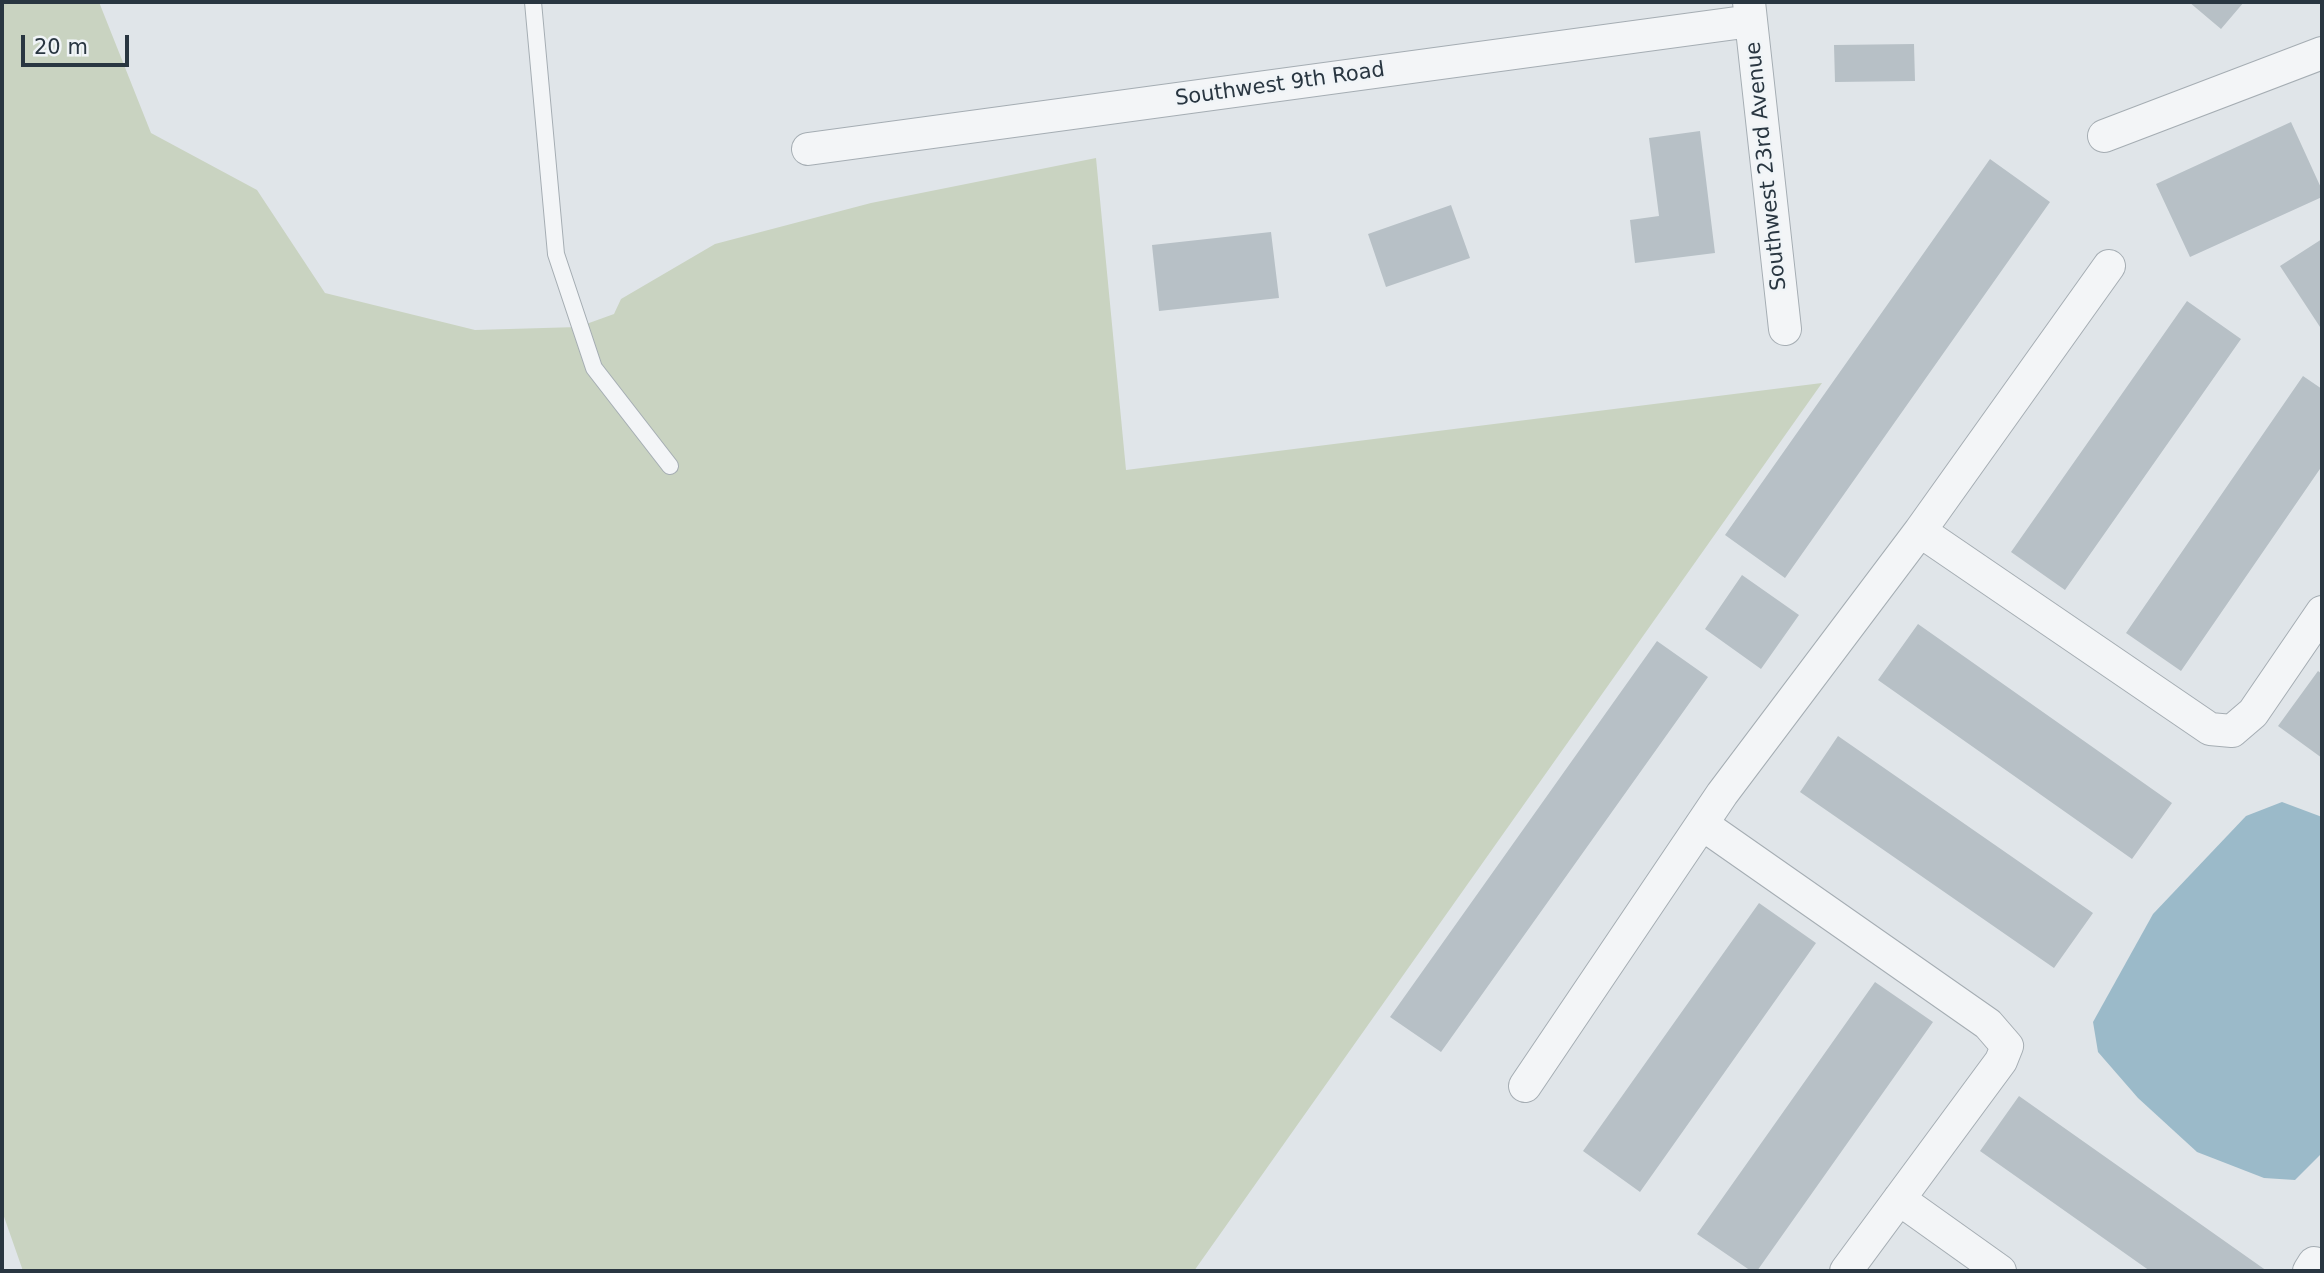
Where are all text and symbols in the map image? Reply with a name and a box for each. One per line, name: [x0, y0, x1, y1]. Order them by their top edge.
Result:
scale bar: [24, 21, 133, 65]
text: 20 m: [34, 35, 88, 59]
street label: Southwest 23rd Avenue: [1741, 40, 1793, 292]
street label: Southwest 9th Road: [1174, 58, 1386, 112]

